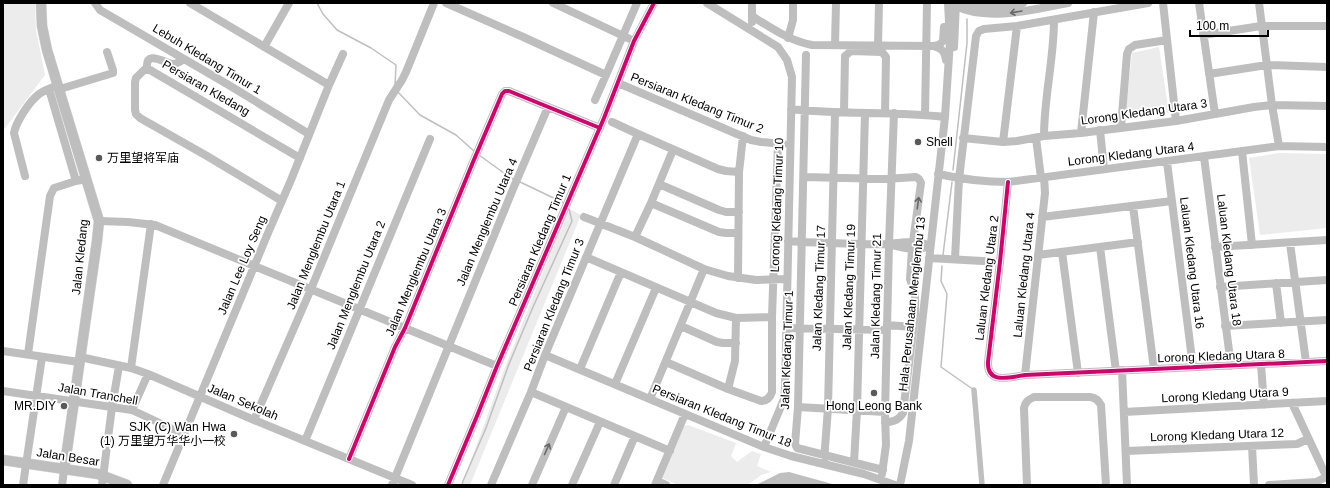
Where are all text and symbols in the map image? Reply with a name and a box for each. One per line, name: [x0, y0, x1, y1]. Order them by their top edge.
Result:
one-way arrow: [1010, 8, 1023, 16]
scale bar: [1190, 12, 1268, 38]
text: 100 m: [1196, 19, 1229, 33]
street label: Lebuh Kledang Timur 1: [150, 21, 264, 97]
street label: Persiaran Kledang: [160, 57, 252, 119]
street label: Persiaran Kledang Timur 2: [629, 70, 766, 136]
street label: Lorong Kledang Utara 3: [1080, 96, 1208, 128]
place label: Shell: [926, 135, 953, 149]
street label: Lorong Kledang Timur 10: [768, 137, 786, 273]
marker: Shell: [913, 137, 923, 147]
street label: Lorong Kledang Utara 4: [1067, 139, 1195, 169]
place label: 万里望将军庙: [107, 151, 179, 165]
marker: 万里望将军庙: [94, 153, 104, 163]
street label: Jalan Menglembu Utara 4: [454, 156, 520, 288]
street label: Persiaran Kledang Timur 1: [506, 172, 574, 308]
street label: Jalan Menglembu Utara 1: [284, 178, 348, 311]
street label: Laluan Kledang Utara 18: [1214, 193, 1244, 327]
street label: Laluan Kledang Utara 16: [1177, 196, 1207, 330]
one-way arrow: [914, 197, 922, 210]
street label: Jalan Menglembu Utara 3: [383, 206, 449, 338]
street label: Laluan Kledang Utara 4: [1010, 211, 1038, 338]
street label: Jalan Lee Loy Seng: [215, 213, 269, 317]
street label: Laluan Kledang Utara 2: [972, 214, 1002, 341]
street label: Hala Perusahaan Menglembu 13: [896, 216, 928, 392]
street label: Jalan Kledang: [69, 218, 91, 296]
street label: Jalan Menglembu Utara 2: [324, 218, 388, 351]
street label: Jalan Kledang Timur 19: [840, 223, 858, 350]
street label: Jalan Kledang Timur 17: [810, 224, 828, 351]
street label: Jalan Kledang Timur 21: [868, 233, 884, 359]
street label: Persiaran Kledang Timur 3: [521, 236, 587, 373]
street label: Jalan Kledang Timur 1: [778, 290, 796, 410]
street label: Lorong Kledang Utara 8: [1157, 347, 1285, 365]
street label: Jalan Tranchell: [57, 380, 139, 408]
street label: Jalan Sekolah: [206, 381, 280, 423]
street label: Persiaran Kledang Timur 18: [650, 382, 794, 450]
street label: Lorong Kledang Utara 9: [1161, 385, 1289, 405]
marker: Hong Leong Bank: [869, 388, 879, 398]
place label: MR.DIY: [14, 399, 56, 413]
place label: Hong Leong Bank: [826, 399, 923, 413]
marker: MR.DIY: [59, 401, 69, 411]
place label: SJK (C) Wan Hwa (1) 万里望万华华小一校: [100, 420, 226, 448]
street label: Lorong Kledang Utara 12: [1150, 426, 1285, 444]
marker: SJK (C) Wan Hwa (1) 万里望万华华小一校: [229, 429, 239, 439]
one-way arrow: [544, 444, 552, 456]
street label: Jalan Besar: [36, 445, 100, 469]

